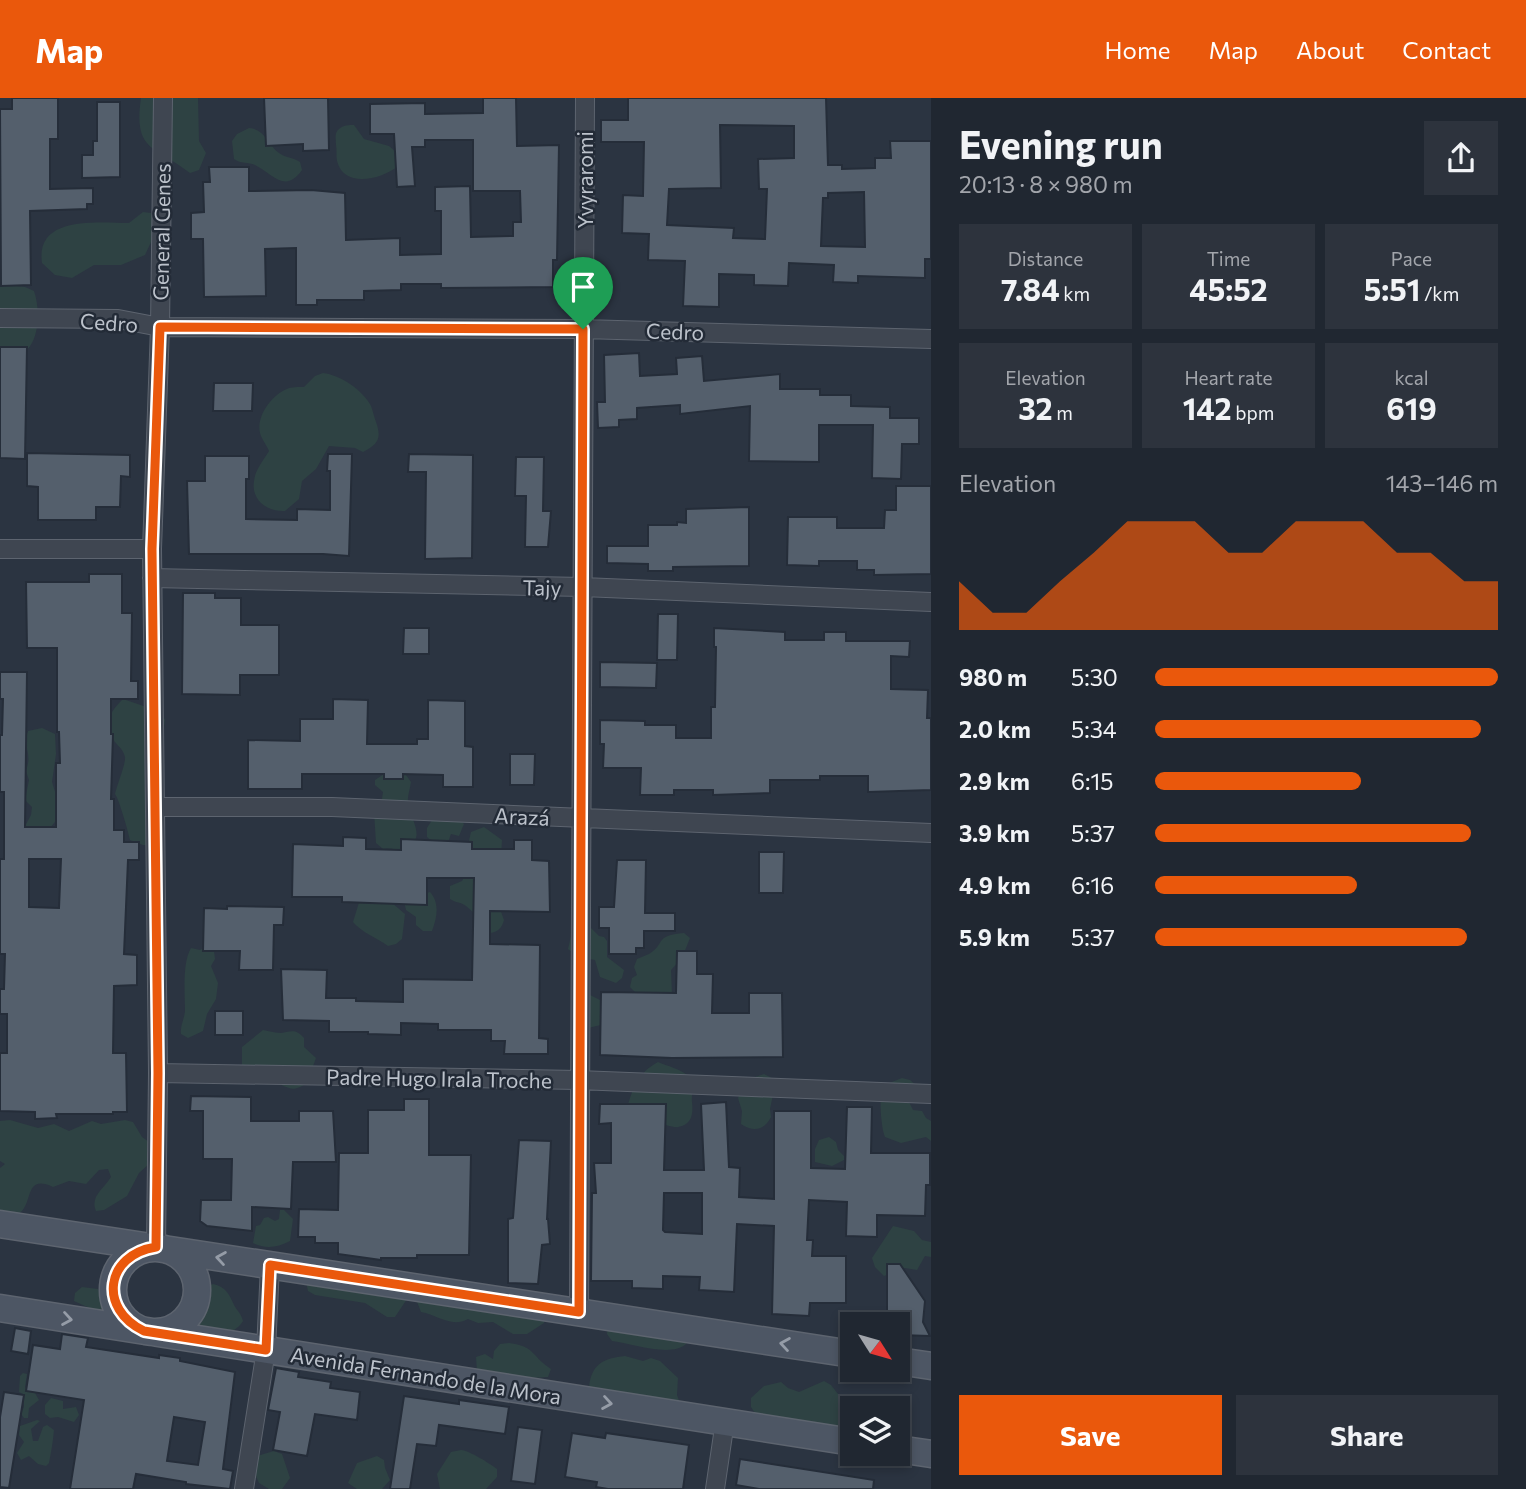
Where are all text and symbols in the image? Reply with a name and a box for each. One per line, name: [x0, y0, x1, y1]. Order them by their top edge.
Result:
text: Map: [35, 29, 103, 70]
text: Home: [1105, 35, 1171, 64]
text: Map: [1209, 35, 1258, 64]
text: About: [1296, 35, 1364, 64]
text: Contact: [1402, 35, 1491, 64]
text: Evening run: [959, 120, 1163, 167]
button: share: [1424, 121, 1498, 195]
street label: Yvyraromi: [572, 131, 597, 229]
street label: General Genes: [147, 163, 175, 301]
text: 20:13 · 8 × 980 m: [959, 170, 1133, 198]
text: Distance: [1008, 247, 1083, 270]
text: Time: [1207, 247, 1250, 270]
text: Pace: [1391, 247, 1432, 270]
pin: [553, 257, 613, 329]
icon: arrive: [564, 268, 602, 306]
text: 7.84: [1001, 270, 1060, 307]
text: 45:52: [1189, 270, 1268, 307]
text: 5:51: [1364, 270, 1420, 307]
text: km: [1060, 282, 1090, 305]
text: /km: [1420, 282, 1459, 305]
street label: Cedro: [79, 308, 139, 336]
street label: Cedro: [645, 317, 705, 345]
text: Elevation: [1005, 366, 1086, 389]
text: Heart rate: [1184, 366, 1273, 389]
text: kcal: [1394, 366, 1429, 389]
text: 32: [1018, 389, 1053, 426]
text: 142: [1183, 389, 1232, 426]
text: 619: [1386, 389, 1437, 426]
text: m: [1053, 401, 1073, 424]
text: bpm: [1232, 401, 1274, 424]
text: Elevation: [959, 469, 1056, 497]
text: 143–146 m: [1386, 469, 1498, 497]
street label: Tajy: [522, 574, 562, 600]
text: 980 m: [959, 663, 1027, 691]
text: 5:30: [1071, 663, 1118, 691]
text: 2.0 km: [959, 715, 1031, 743]
text: 5:34: [1071, 715, 1117, 743]
text: 2.9 km: [959, 767, 1030, 795]
text: 6:15: [1071, 767, 1113, 795]
street label: Arazá: [494, 802, 550, 830]
text: 3.9 km: [959, 819, 1030, 847]
text: 5:37: [1071, 819, 1115, 847]
text: 4.9 km: [959, 871, 1031, 899]
text: 6:16: [1071, 871, 1114, 899]
text: 5.9 km: [959, 923, 1030, 951]
text: 5:37: [1071, 923, 1115, 951]
street label: Padre Hugo Irala Troche: [326, 1064, 552, 1092]
one-way arrow: [215, 1251, 227, 1266]
one-way arrow: [62, 1311, 73, 1326]
north arrow: [840, 1312, 910, 1382]
map controls: [840, 1312, 910, 1466]
one-way arrow: [779, 1336, 791, 1351]
street label: Avenida Fernando de la Mora: [289, 1341, 563, 1409]
one-way arrow: [601, 1395, 613, 1410]
button: Save: [959, 1395, 1222, 1475]
button: Share: [1236, 1395, 1498, 1475]
button: layers: [840, 1396, 910, 1466]

